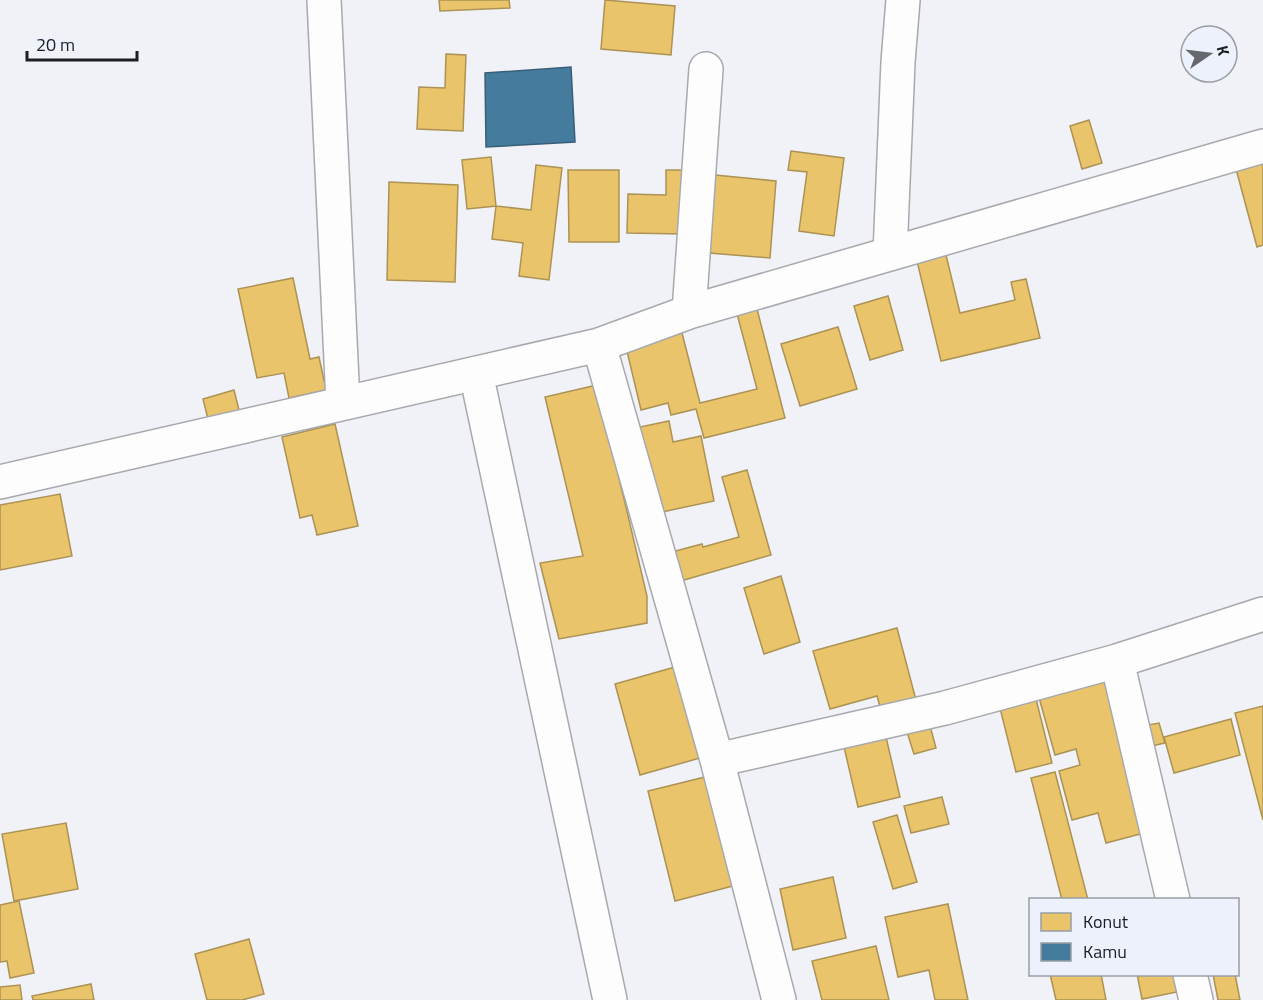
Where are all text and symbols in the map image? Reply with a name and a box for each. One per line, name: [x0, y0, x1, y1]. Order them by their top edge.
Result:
scale bar: [27, 24, 136, 62]
north arrow: [1179, 24, 1239, 84]
text: 20 m: [36, 31, 75, 58]
text: K: [1211, 43, 1236, 58]
legend: [1029, 898, 1239, 976]
text: Konut: [1083, 908, 1129, 935]
text: Kamu: [1083, 938, 1127, 965]

